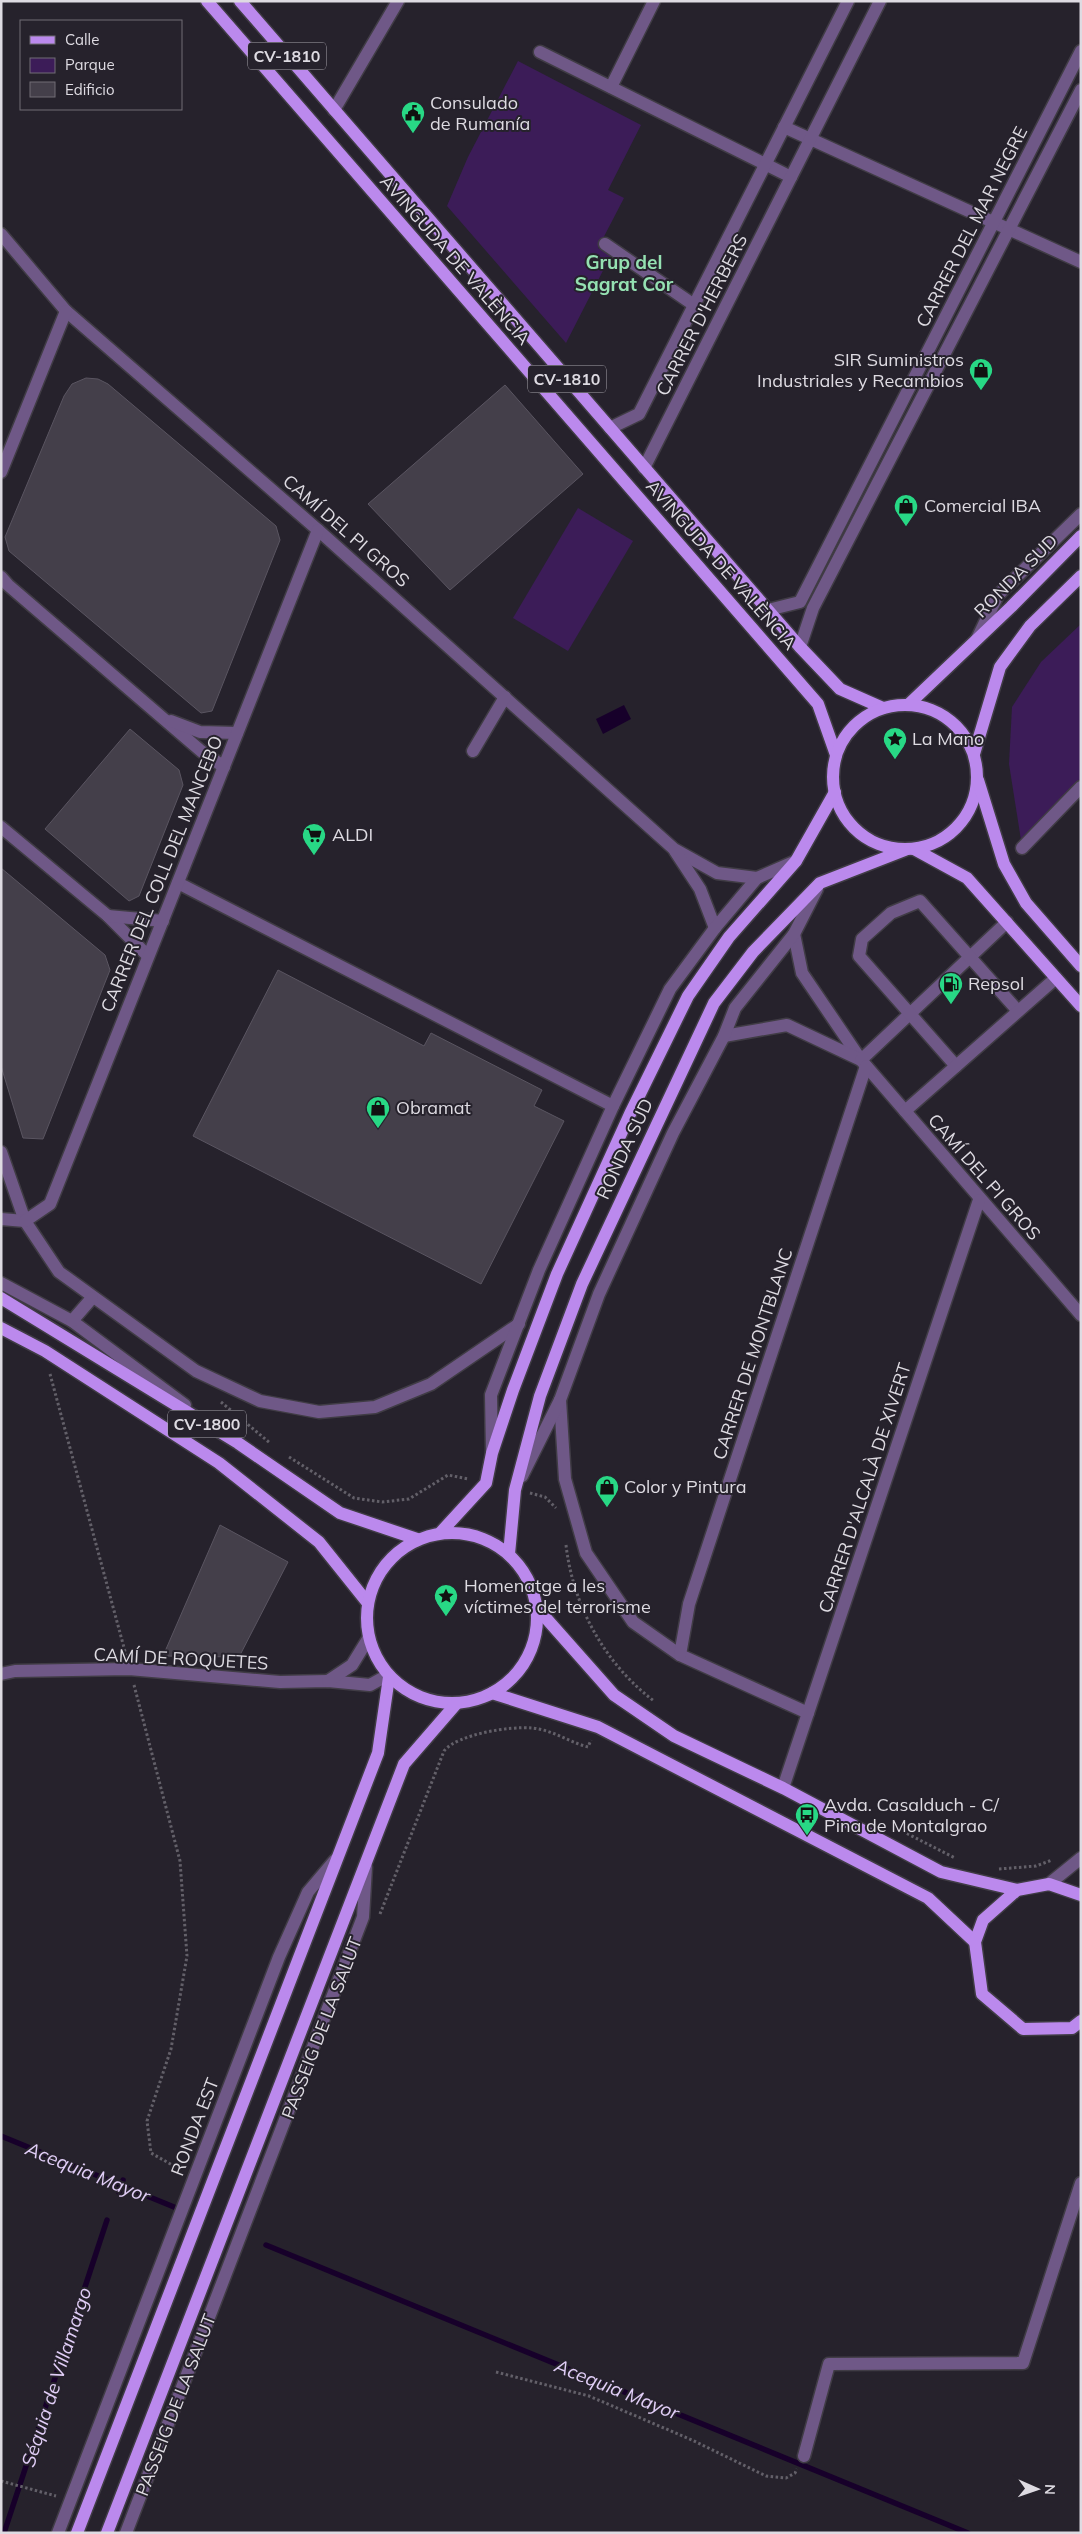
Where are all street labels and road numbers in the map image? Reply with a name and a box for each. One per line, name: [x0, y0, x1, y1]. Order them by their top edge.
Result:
road number: CV-1810: [248, 42, 326, 70]
street label: CARRER DEL MAR NEGRE: [911, 122, 1032, 331]
street label: AVINGUDA DE VALÈNCIA: [375, 170, 536, 349]
street label: CARRER D'HERBERS: [651, 230, 752, 400]
road number: CV-1810: [528, 366, 606, 392]
street label: CAMÍ DEL PI GROS: [278, 469, 414, 592]
street label: AVINGUDA DE VALÈNCIA: [641, 475, 802, 654]
street label: RONDA SUD: [969, 529, 1062, 622]
street label: CARRER DEL COLL DEL MANCEBO: [95, 732, 228, 1015]
street label: RONDA SUD: [591, 1095, 658, 1203]
street label: CAMÍ DEL PI GROS: [923, 1109, 1046, 1245]
street label: CARRER DE MONTBLANC: [707, 1245, 798, 1462]
street label: CARRER D'ALCALÀ DE XIVERT: [813, 1360, 916, 1616]
road number: CV-1800: [168, 1410, 246, 1438]
street label: CAMÍ DE ROQUETES: [93, 1642, 269, 1675]
street label: PASSEIG DE LA SALUT: [276, 1934, 367, 2122]
street label: RONDA EST: [165, 2074, 224, 2179]
street label: PASSEIG DE LA SALUT: [130, 2311, 221, 2499]

